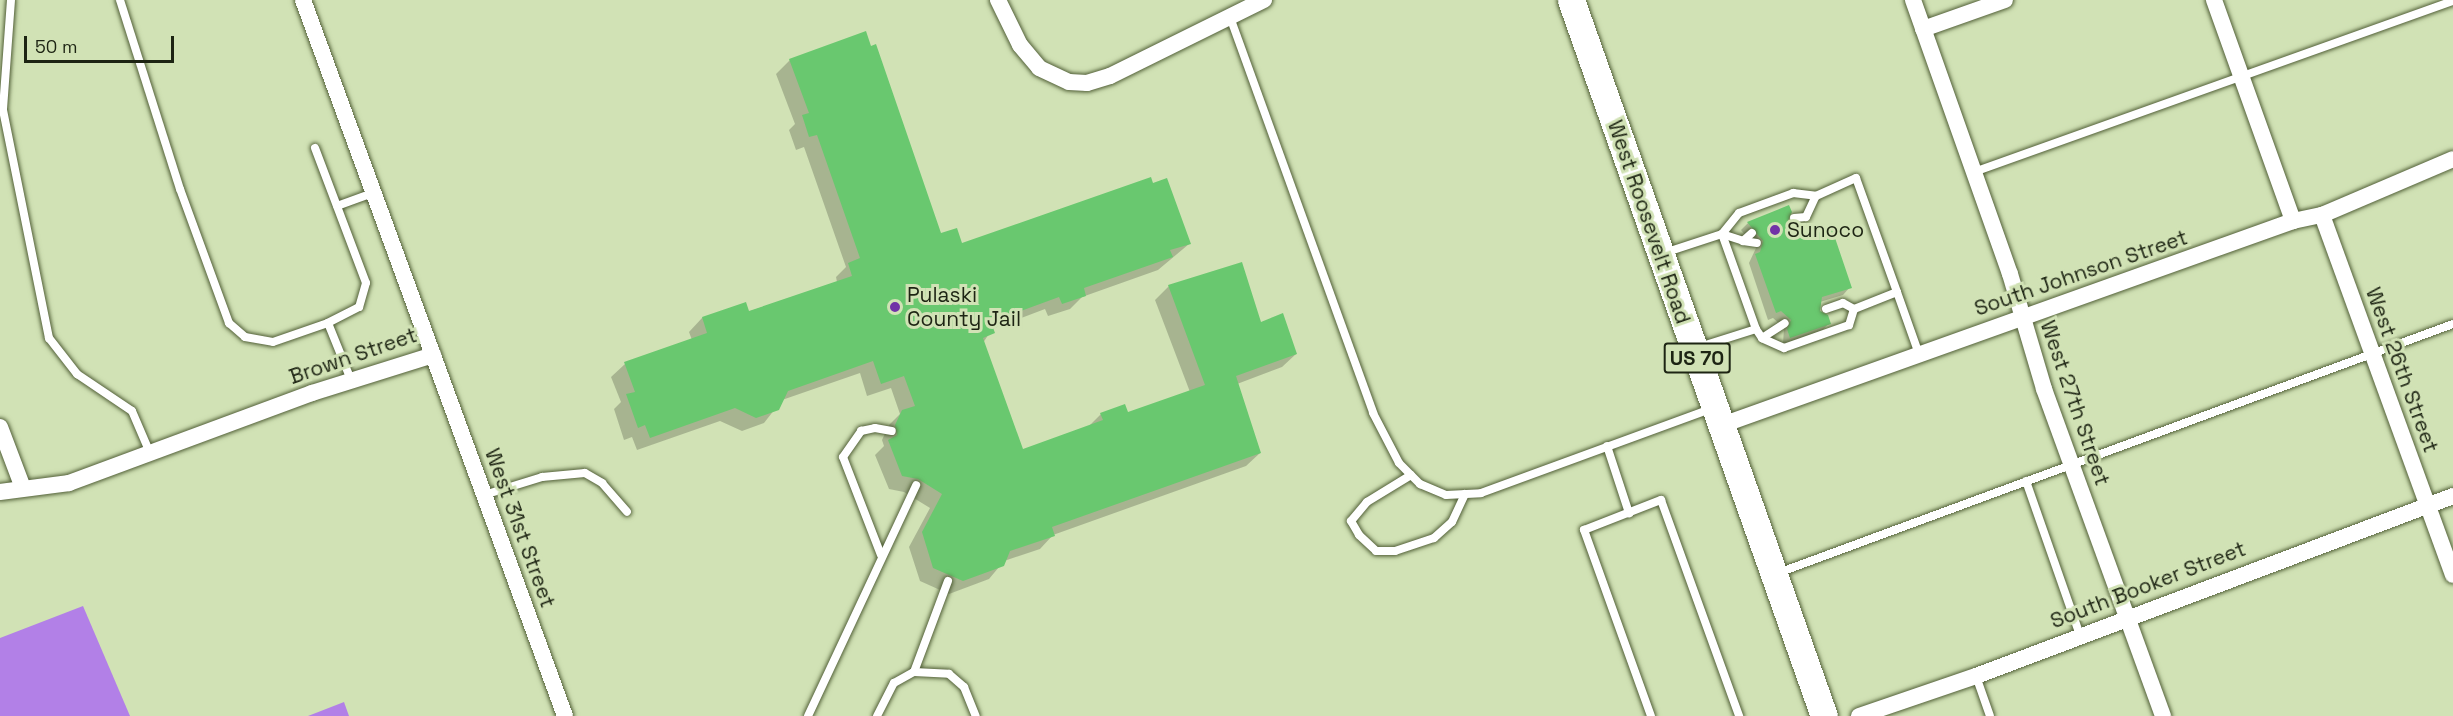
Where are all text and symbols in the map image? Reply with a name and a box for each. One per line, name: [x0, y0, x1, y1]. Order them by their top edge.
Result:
scale bar: [27, 24, 177, 62]
text: 50 m: [35, 35, 77, 58]
street label: West Roosevelt Road: [1602, 117, 1696, 327]
place label: Sunoco: [1787, 217, 1864, 243]
marker: Sunoco: [1768, 223, 1782, 237]
street label: South Johnson Street: [1971, 225, 2191, 321]
place label: Pulaski County Jail: [907, 282, 1021, 332]
street label: West 26th Street: [2360, 284, 2444, 456]
marker: Pulaski County Jail: [888, 300, 902, 314]
street label: West 27th Street: [2035, 317, 2115, 489]
street label: Brown Street: [286, 322, 420, 390]
road number: US 70: [1662, 341, 1732, 375]
street label: West 31st Street: [479, 445, 561, 611]
street label: South Booker Street: [2047, 536, 2249, 634]

